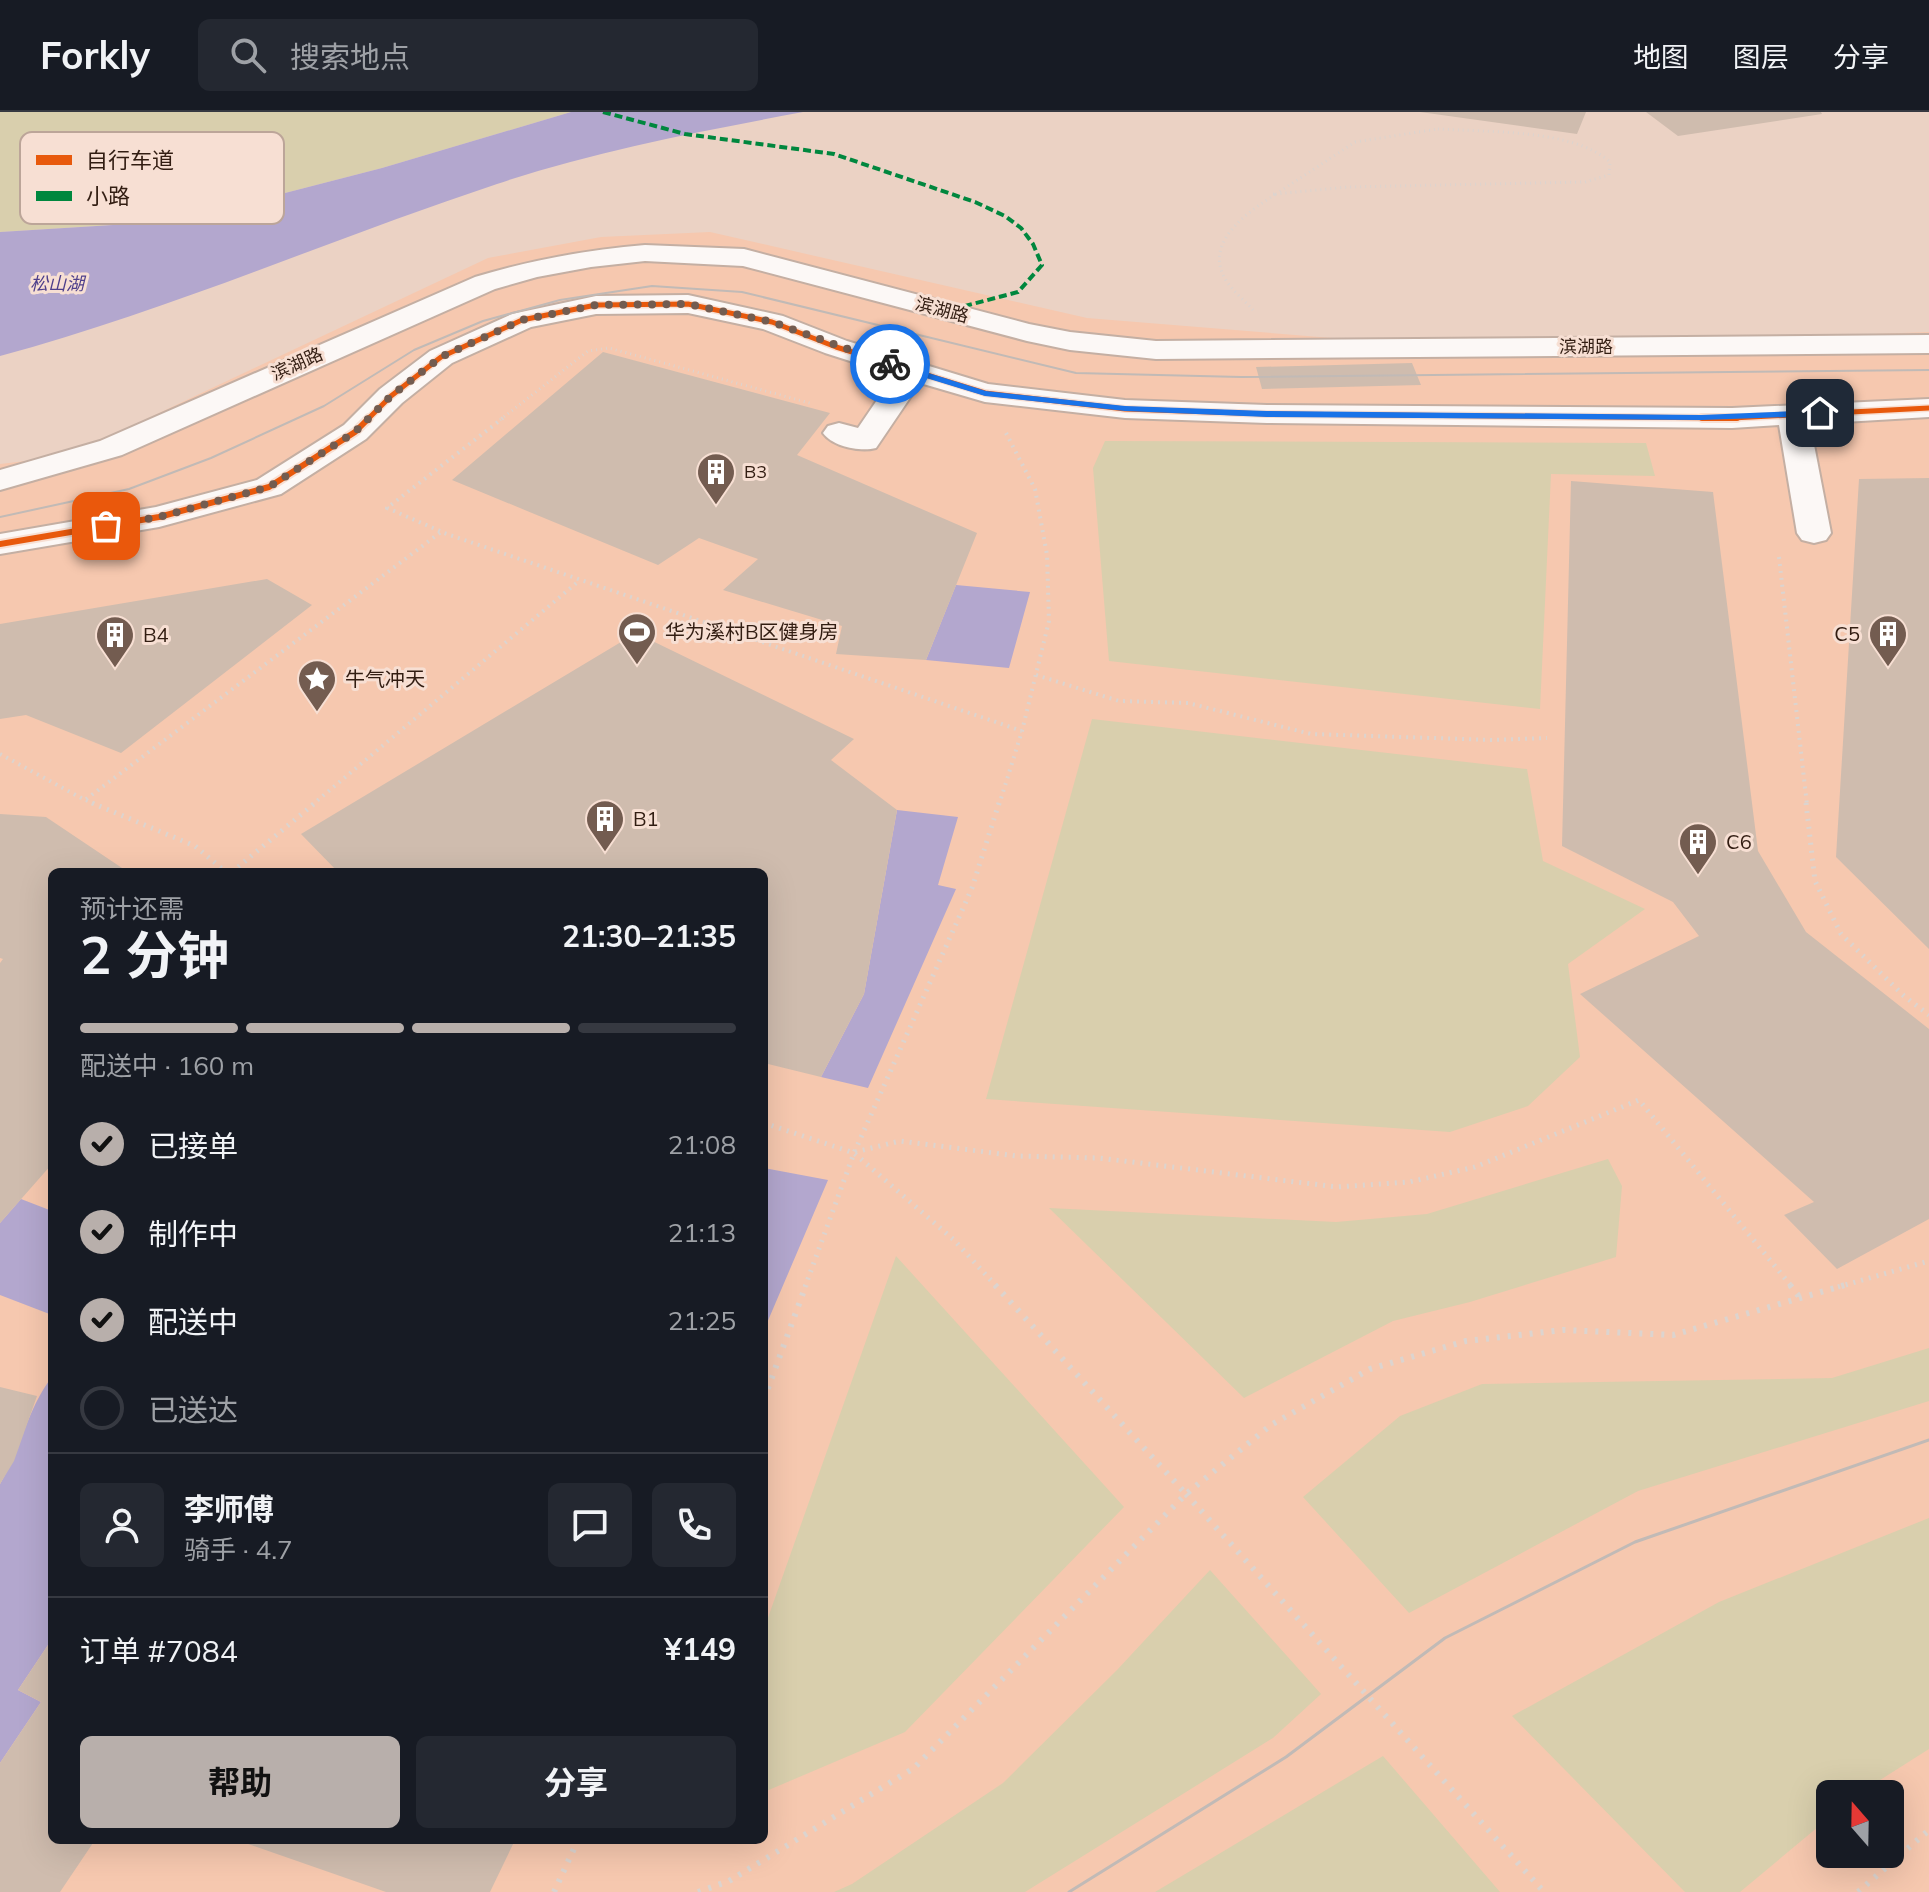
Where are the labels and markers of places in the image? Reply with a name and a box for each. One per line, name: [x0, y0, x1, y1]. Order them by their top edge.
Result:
pin: [1786, 379, 1854, 447]
building icon: B3: [695, 451, 737, 506]
place label: B3: [744, 460, 767, 483]
pin: [72, 492, 140, 560]
sports icon: 华为溪村B区健身房: [616, 611, 658, 666]
building icon: C5: [1867, 613, 1909, 668]
building icon: B4: [94, 614, 136, 669]
place label: 华为溪村B区健身房: [665, 619, 839, 644]
place label: C5: [1834, 621, 1860, 646]
place label: B4: [143, 622, 169, 647]
place icon: 牛气冲天: [296, 658, 338, 713]
place label: 牛气冲天: [345, 666, 425, 691]
building icon: B1: [584, 798, 626, 853]
place label: B1: [633, 806, 659, 831]
building icon: C6: [1677, 821, 1719, 876]
place label: C6: [1726, 829, 1752, 854]

